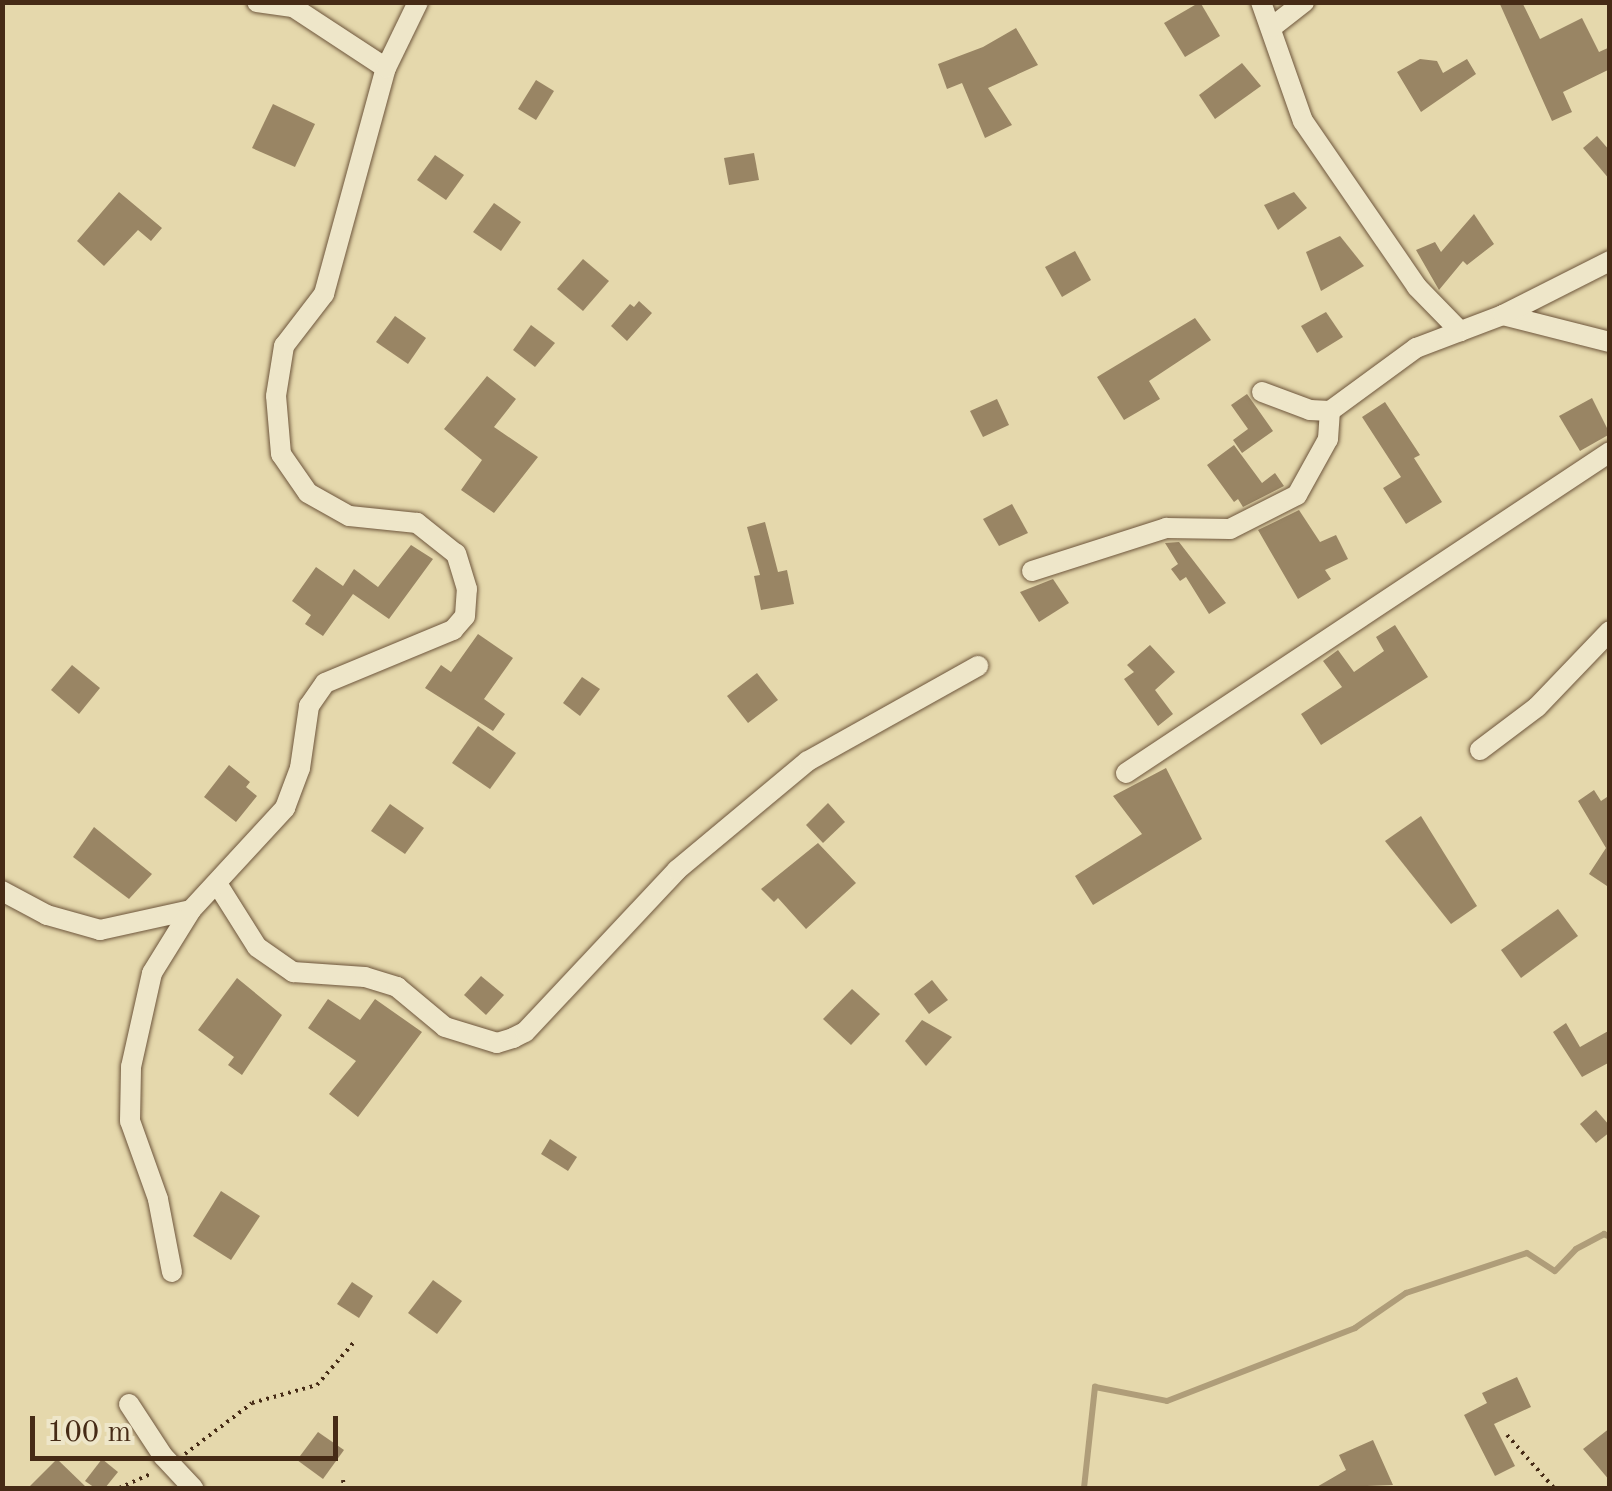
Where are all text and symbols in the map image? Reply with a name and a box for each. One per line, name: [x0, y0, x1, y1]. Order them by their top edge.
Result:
scale bar: [35, 1396, 342, 1458]
text: 100 m: [47, 1418, 131, 1448]

